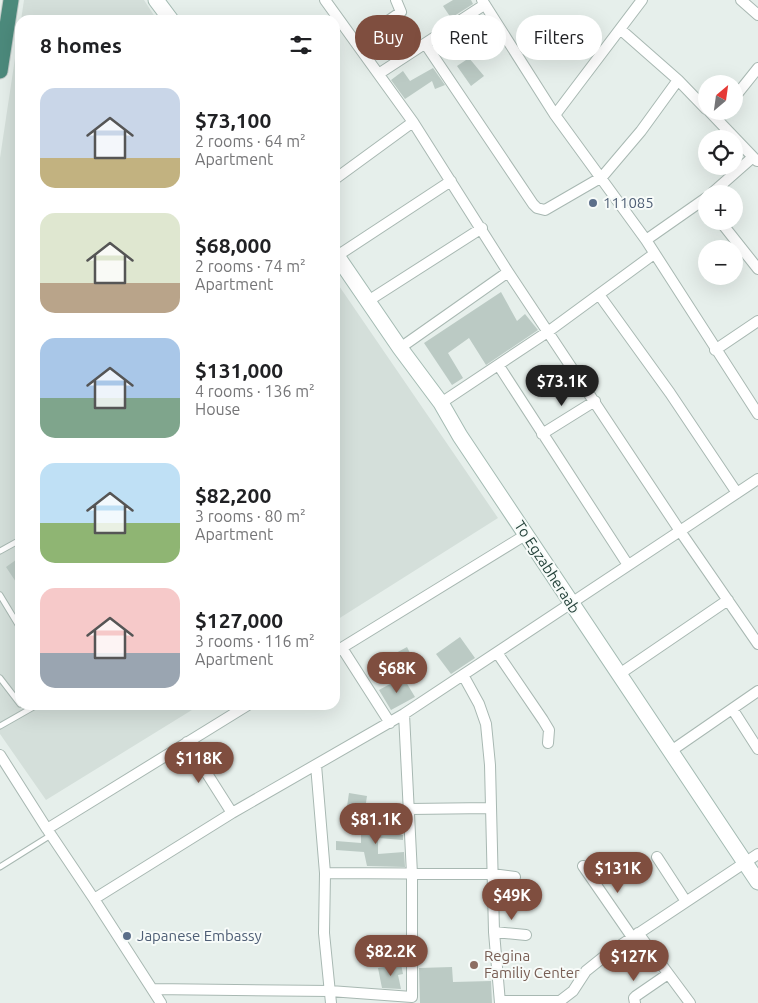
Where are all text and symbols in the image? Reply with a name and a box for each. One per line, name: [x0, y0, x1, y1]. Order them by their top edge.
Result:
chip: Buy: [355, 15, 421, 60]
chip: Rent: [431, 15, 506, 60]
chip: Filters: [516, 15, 602, 60]
icon: filters: [287, 31, 315, 59]
text: 8 homes: [40, 33, 122, 57]
north arrow: [698, 75, 742, 120]
map controls: [698, 75, 743, 285]
icon: home: [80, 108, 140, 168]
text: $73,100: [195, 108, 271, 132]
button: locate: [698, 130, 743, 175]
text: 2 rooms · 64 m²: [195, 132, 306, 150]
text: Apartment: [195, 150, 273, 168]
button: +: [698, 185, 743, 230]
place label: 111085: [603, 194, 654, 211]
marker: 111085: [587, 197, 599, 209]
icon: home: [80, 233, 140, 293]
text: $68,000: [195, 233, 271, 257]
button: −: [698, 240, 743, 285]
text: 2 rooms · 74 m²: [195, 257, 306, 275]
text: Apartment: [195, 275, 273, 293]
icon: home: [80, 358, 140, 418]
text: $131,000: [195, 358, 283, 382]
pin: $73.1K: [521, 364, 603, 407]
text: $73.1K: [537, 372, 587, 390]
text: 4 rooms · 136 m²: [195, 382, 315, 400]
text: House: [195, 400, 240, 418]
icon: home: [80, 483, 140, 543]
text: $82,200: [195, 483, 271, 507]
text: 3 rooms · 80 m²: [195, 507, 306, 525]
street label: To Egzabheraab: [511, 517, 584, 616]
text: Apartment: [195, 525, 273, 543]
icon: home: [80, 608, 140, 668]
text: $127,000: [195, 608, 283, 632]
text: 3 rooms · 116 m²: [195, 632, 315, 650]
text: Apartment: [195, 650, 273, 668]
pin: $68K: [367, 652, 427, 694]
text: $68K: [378, 659, 416, 677]
pin: $118K: [164, 742, 234, 784]
text: $118K: [176, 749, 222, 767]
pin: $81.1K: [335, 802, 417, 845]
text: $81.1K: [351, 810, 401, 828]
pin: $131K: [583, 852, 653, 894]
text: $131K: [595, 859, 641, 877]
pin: $49K: [482, 878, 542, 921]
text: $49K: [493, 886, 531, 904]
place label: Japanese Embassy: [137, 927, 262, 944]
marker: Japanese Embassy: [121, 930, 133, 942]
pin: $82.2K: [350, 934, 432, 977]
pin: $127K: [599, 940, 669, 982]
text: $82.2K: [366, 942, 416, 960]
place label: Regina Familiy Center: [484, 947, 580, 981]
text: $127K: [611, 947, 657, 965]
marker: Regina Familiy Center: [468, 959, 480, 971]

